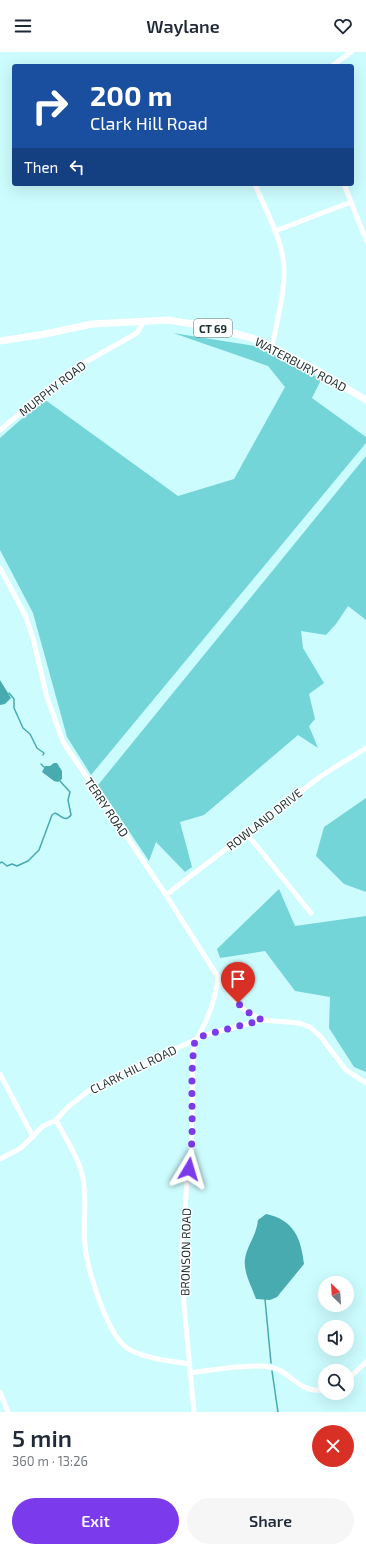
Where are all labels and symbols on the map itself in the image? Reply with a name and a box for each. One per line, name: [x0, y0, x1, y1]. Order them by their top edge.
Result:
road number: CT 69: [194, 319, 232, 337]
street label: WATERBURY ROAD: [253, 334, 349, 394]
street label: MURPHY ROAD: [16, 358, 88, 418]
street label: TERRY ROAD: [82, 775, 132, 839]
street label: ROWLAND DRIVE: [223, 785, 305, 853]
pin: [221, 962, 255, 1003]
street label: CLARK HILL ROAD: [88, 1042, 178, 1096]
position arrow: [168, 1148, 210, 1190]
street label: BRONSON ROAD: [177, 1208, 193, 1296]
north arrow: [318, 1276, 354, 1312]

